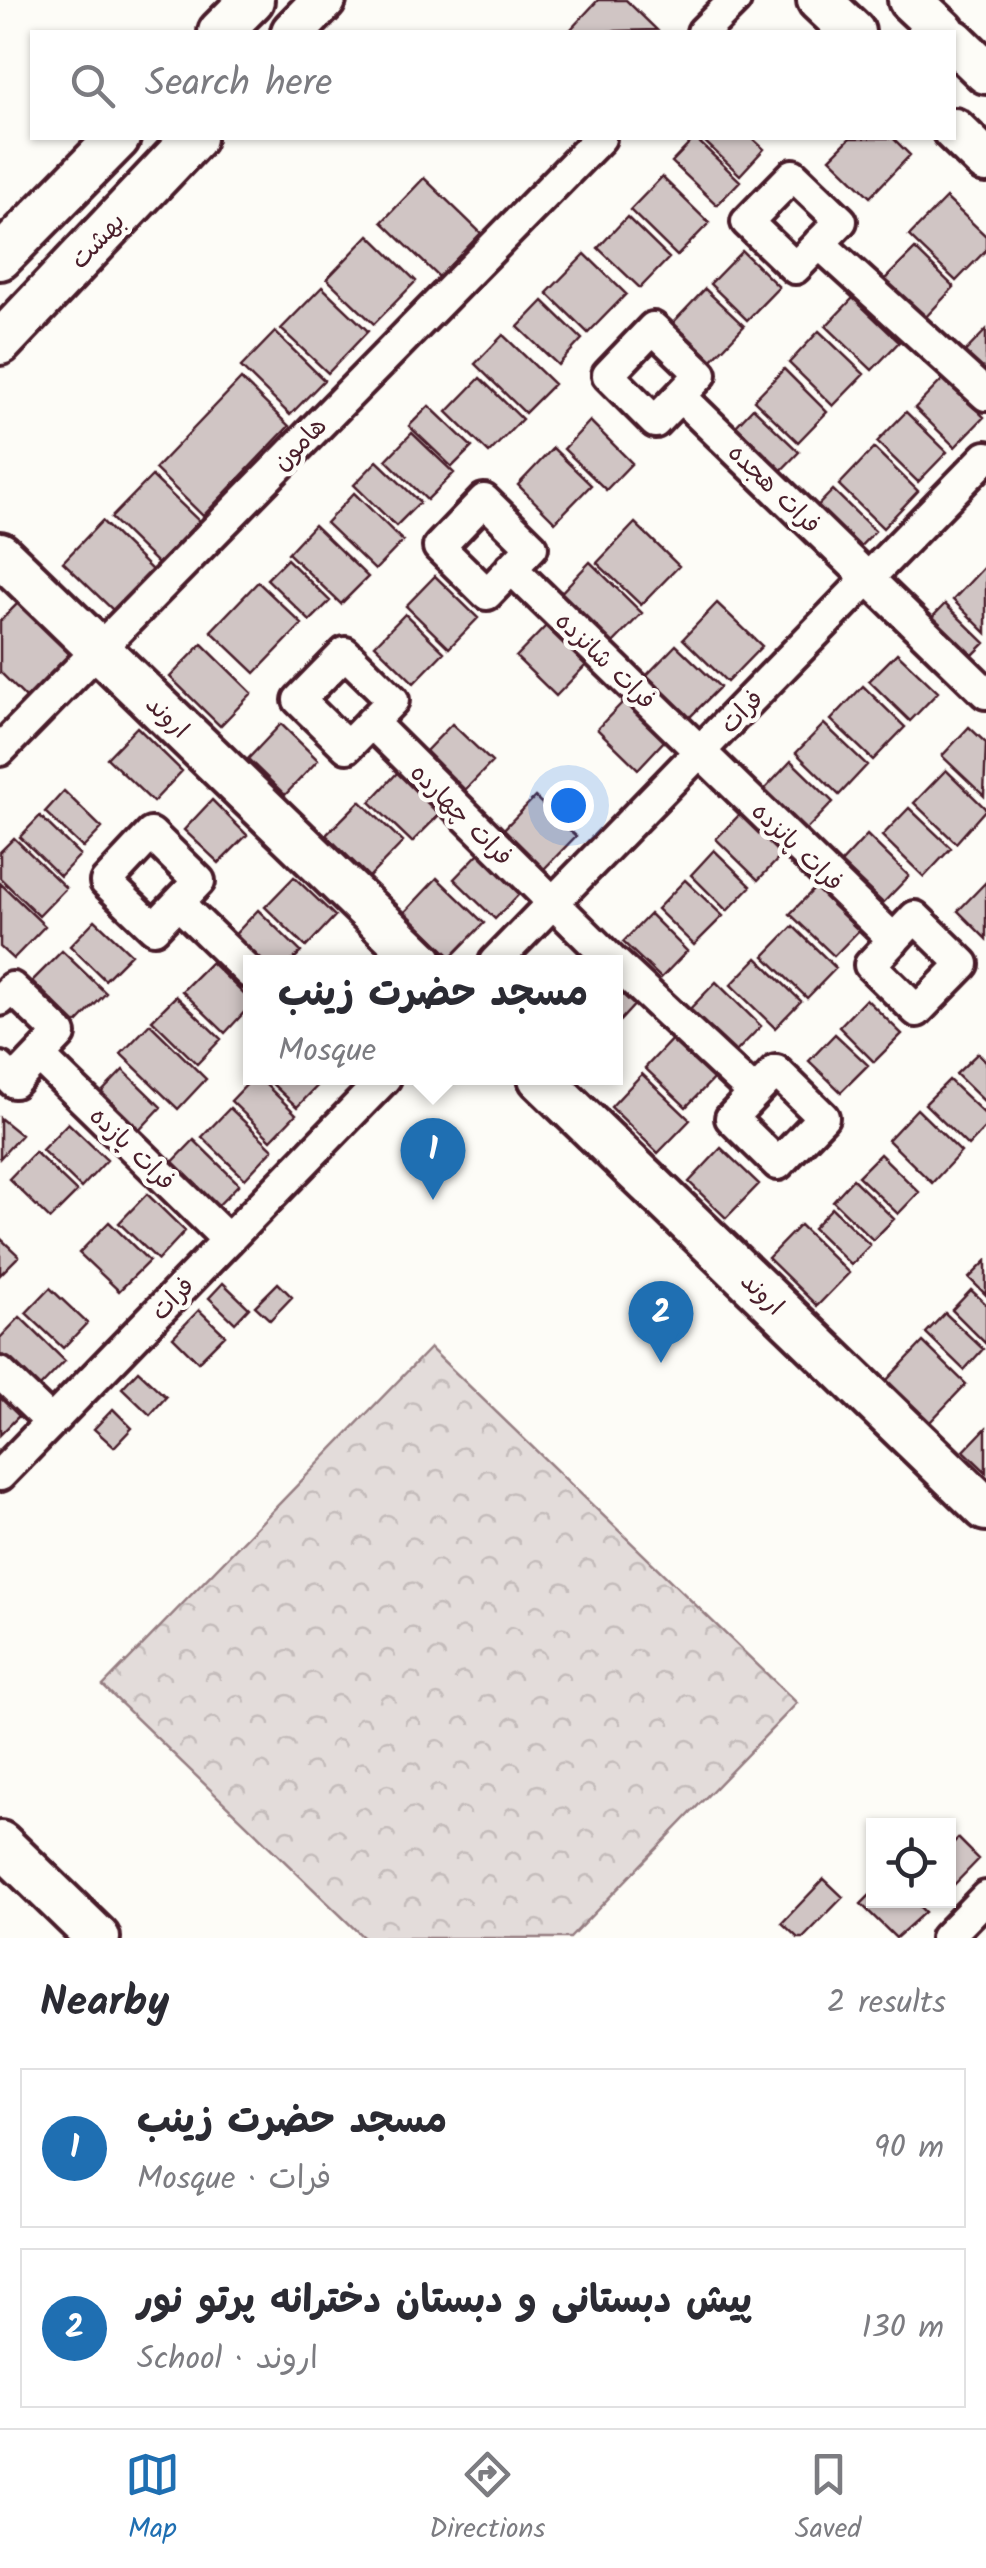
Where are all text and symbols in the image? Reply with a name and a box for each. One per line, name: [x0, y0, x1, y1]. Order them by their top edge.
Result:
search box: [30, 30, 956, 140]
text: Search here: [145, 55, 332, 115]
icon: search: [65, 58, 120, 113]
street label: بهشت: [61, 204, 136, 279]
street label: هامون: [264, 408, 337, 481]
street label: فرات هجده: [718, 435, 829, 544]
street label: فرات شانزده: [545, 603, 664, 720]
street label: فرات: [711, 681, 774, 744]
street label: اروند: [135, 686, 198, 749]
street label: فرات چهارده: [400, 755, 521, 876]
your location: [543, 780, 594, 831]
street label: فرات پانزده: [741, 793, 852, 902]
popup: [243, 955, 623, 1085]
text: مسجد حضرت زینب: [278, 965, 588, 1025]
text: Mosque: [278, 1026, 376, 1077]
street label: فرات یازده: [79, 1098, 184, 1201]
pin: 1: [400, 1118, 466, 1200]
street label: اروند: [730, 1263, 793, 1326]
street label: فرات: [142, 1268, 205, 1331]
pin: 2: [628, 1280, 694, 1363]
map controls: [866, 1818, 956, 1908]
button: locate: [866, 1818, 956, 1908]
text: Nearby: [40, 1970, 169, 2037]
text: 2 results: [827, 1978, 946, 2029]
text: مسجد حضرت زینب: [137, 2092, 447, 2152]
text: 1: [70, 2123, 79, 2174]
text: 90 m: [874, 2123, 944, 2174]
text: Mosque · فرات: [137, 2154, 331, 2205]
text: پیش دبستانی و دبستان دخترانه پرتو نور: [137, 2272, 752, 2332]
text: 2: [65, 2303, 84, 2354]
text: 130 m: [861, 2303, 944, 2354]
text: School · اروند: [137, 2334, 318, 2385]
tab: Map: [125, 2447, 180, 2552]
tab: Directions: [429, 2447, 545, 2552]
tab: Saved: [795, 2447, 861, 2552]

